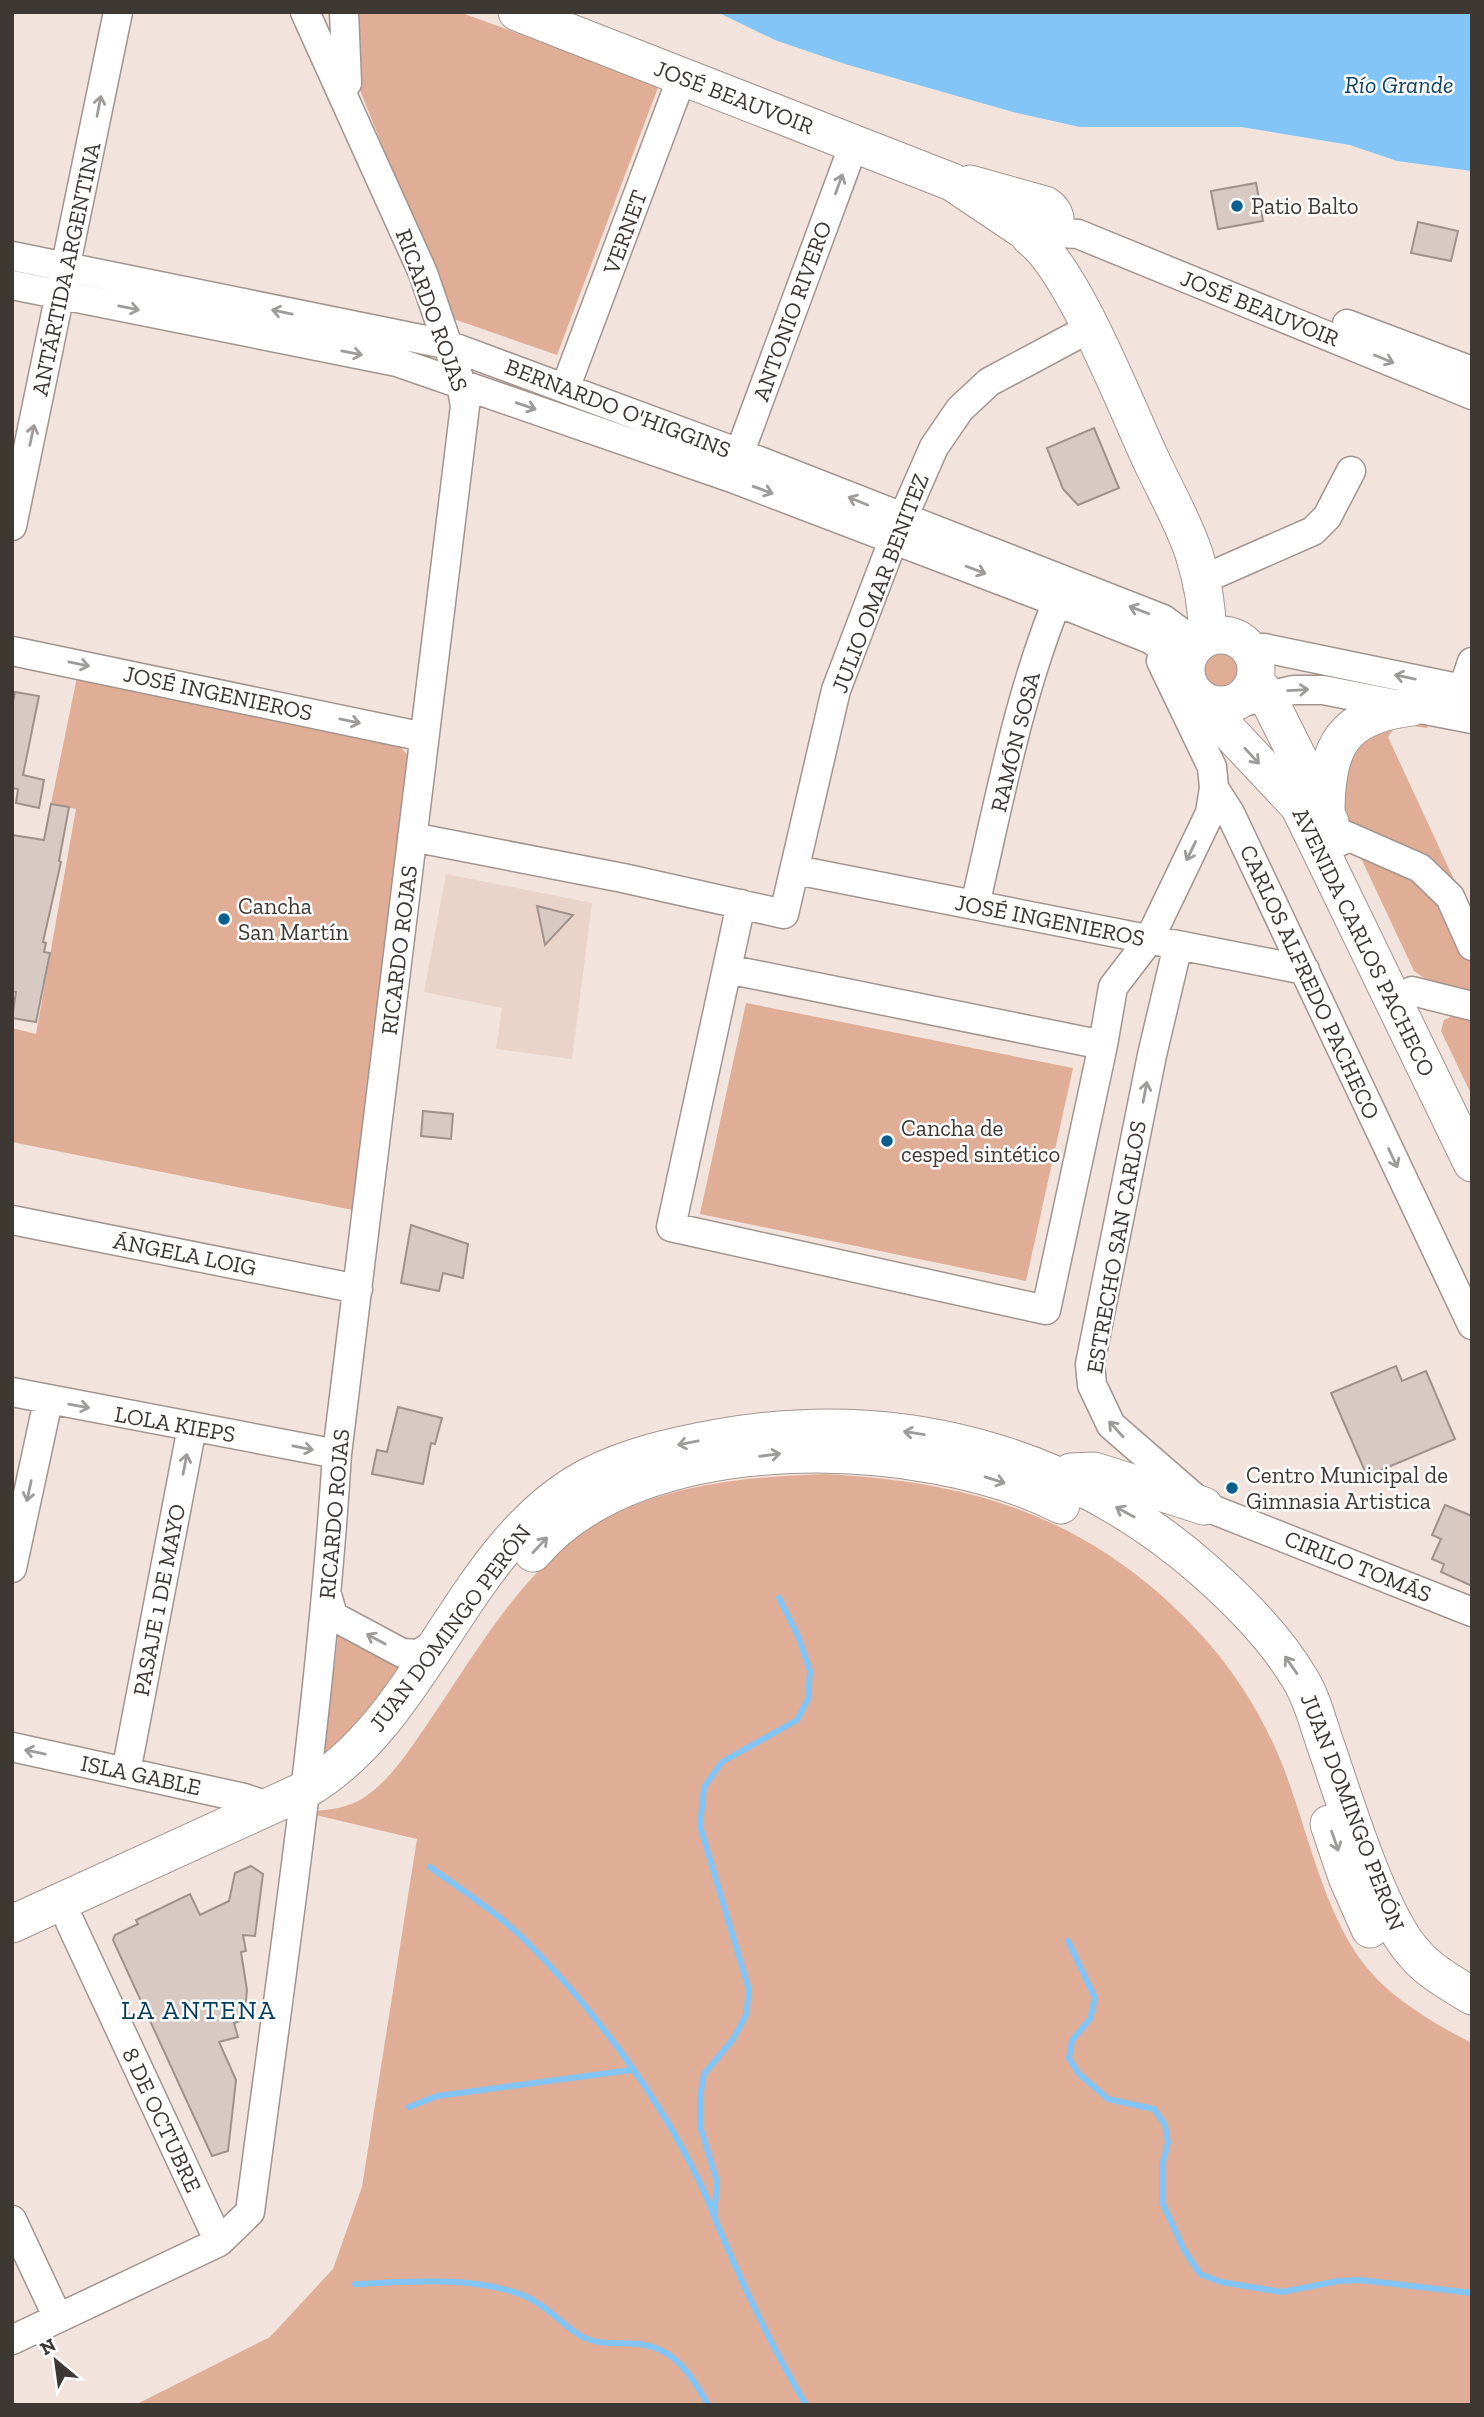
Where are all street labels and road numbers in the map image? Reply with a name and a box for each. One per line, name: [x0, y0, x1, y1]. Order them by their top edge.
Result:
street label: JOSÉ BEAUVOIR: [650, 54, 818, 140]
street label: ANTÁRTIDA ARGENTINA: [25, 139, 107, 398]
street label: VERNET: [597, 186, 653, 279]
street label: ANTONIO RIVERO: [746, 217, 838, 405]
street label: RICARDO ROJAS: [390, 225, 474, 395]
street label: JOSÉ BEAUVOIR: [1177, 264, 1343, 352]
street label: BERNARDO O'HIGGINS: [501, 352, 735, 464]
street label: JULIO OMAR BENITEZ: [825, 469, 935, 697]
street label: JOSÉ INGENIEROS: [121, 659, 315, 727]
street label: RAMÓN SOSA: [984, 668, 1046, 815]
street label: AVENIDA CARLOS PACHECO: [1287, 803, 1441, 1081]
street label: CARLOS ALFREDO PACHECO: [1234, 840, 1386, 1124]
street label: RICARDO ROJAS: [375, 864, 423, 1036]
street label: JOSÉ INGENIEROS: [953, 888, 1147, 952]
street label: ESTRECHO SAN CARLOS: [1080, 1118, 1152, 1376]
street label: ÁNGELA LOIG: [111, 1226, 259, 1282]
street label: LOLA KIEPS: [112, 1400, 238, 1448]
street label: RICARDO ROJAS: [313, 1428, 355, 1600]
street label: PASAJE 1 DE MAYO: [127, 1502, 191, 1698]
street label: JUAN DOMINGO PERÓN: [363, 1519, 537, 1737]
street label: CIRILO TOMÁS: [1280, 1524, 1436, 1608]
street label: JUAN DOMINGO PERÓN: [1295, 1689, 1411, 1935]
street label: ISLA GABLE: [78, 1749, 204, 1801]
street label: 8 DE OCTUBRE: [116, 2043, 208, 2197]

